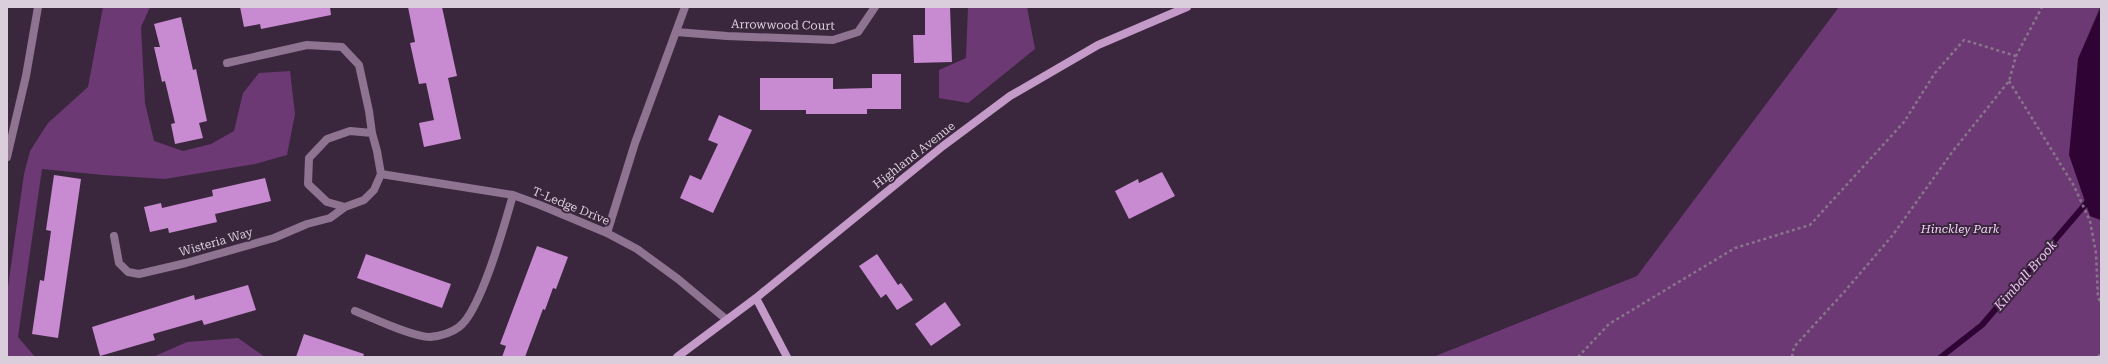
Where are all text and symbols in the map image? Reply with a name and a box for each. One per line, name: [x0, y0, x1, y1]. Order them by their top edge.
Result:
street label: Arrowwood Court: [731, 17, 836, 33]
street label: Highland Avenue: [870, 118, 958, 191]
street label: T-Ledge Drive: [530, 184, 612, 228]
park label: Hinckley Park: [1920, 222, 2000, 236]
street label: Wisteria Way: [178, 225, 255, 259]
water label: Kimball Brook: [1990, 237, 2060, 314]

